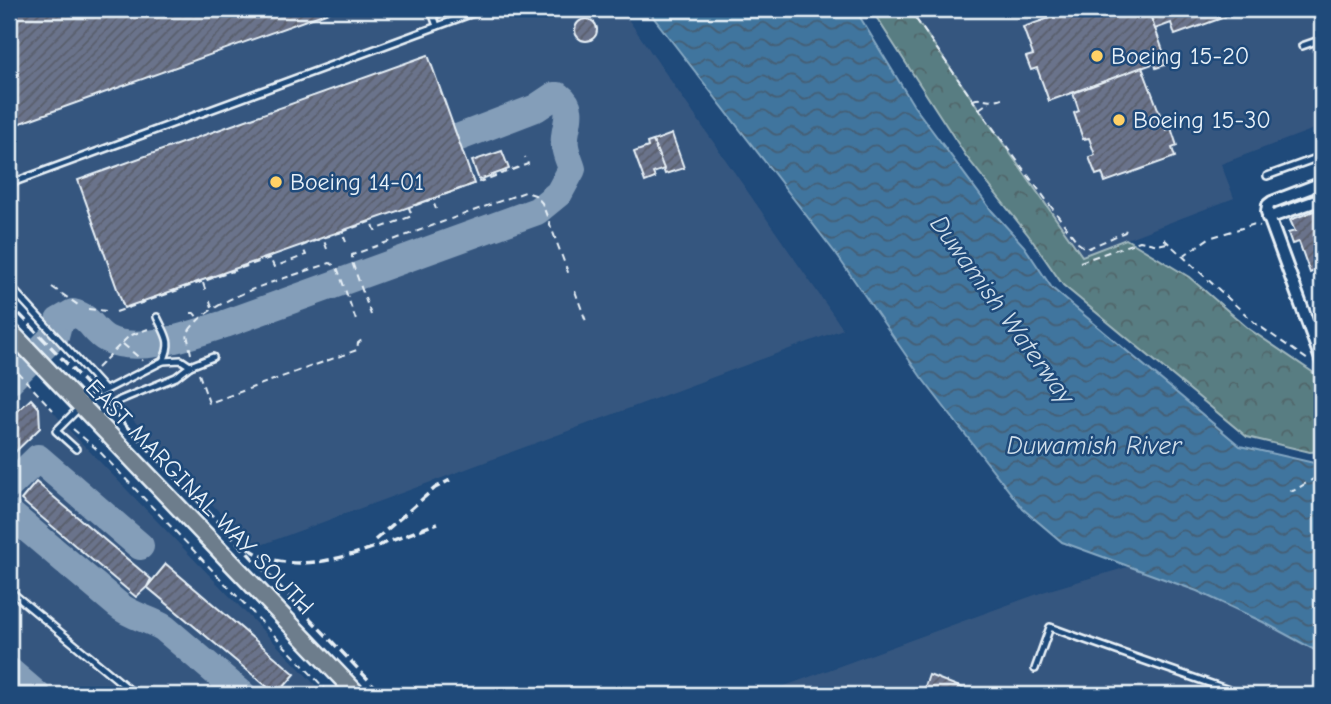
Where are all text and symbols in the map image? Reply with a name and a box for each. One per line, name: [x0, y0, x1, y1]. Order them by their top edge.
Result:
place label: Boeing 15-20: [1111, 42, 1249, 70]
marker: Boeing 15-20: [1089, 48, 1105, 64]
place label: Boeing 15-30: [1133, 106, 1271, 134]
marker: Boeing 15-30: [1111, 112, 1127, 128]
place label: Boeing 14-01: [290, 168, 424, 196]
marker: Boeing 14-01: [268, 174, 284, 190]
water label: Duwamish Waterway: [923, 210, 1081, 411]
street label: EAST MARGINAL WAY SOUTH: [80, 373, 320, 621]
water label: Duwamish River: [1006, 431, 1183, 461]

